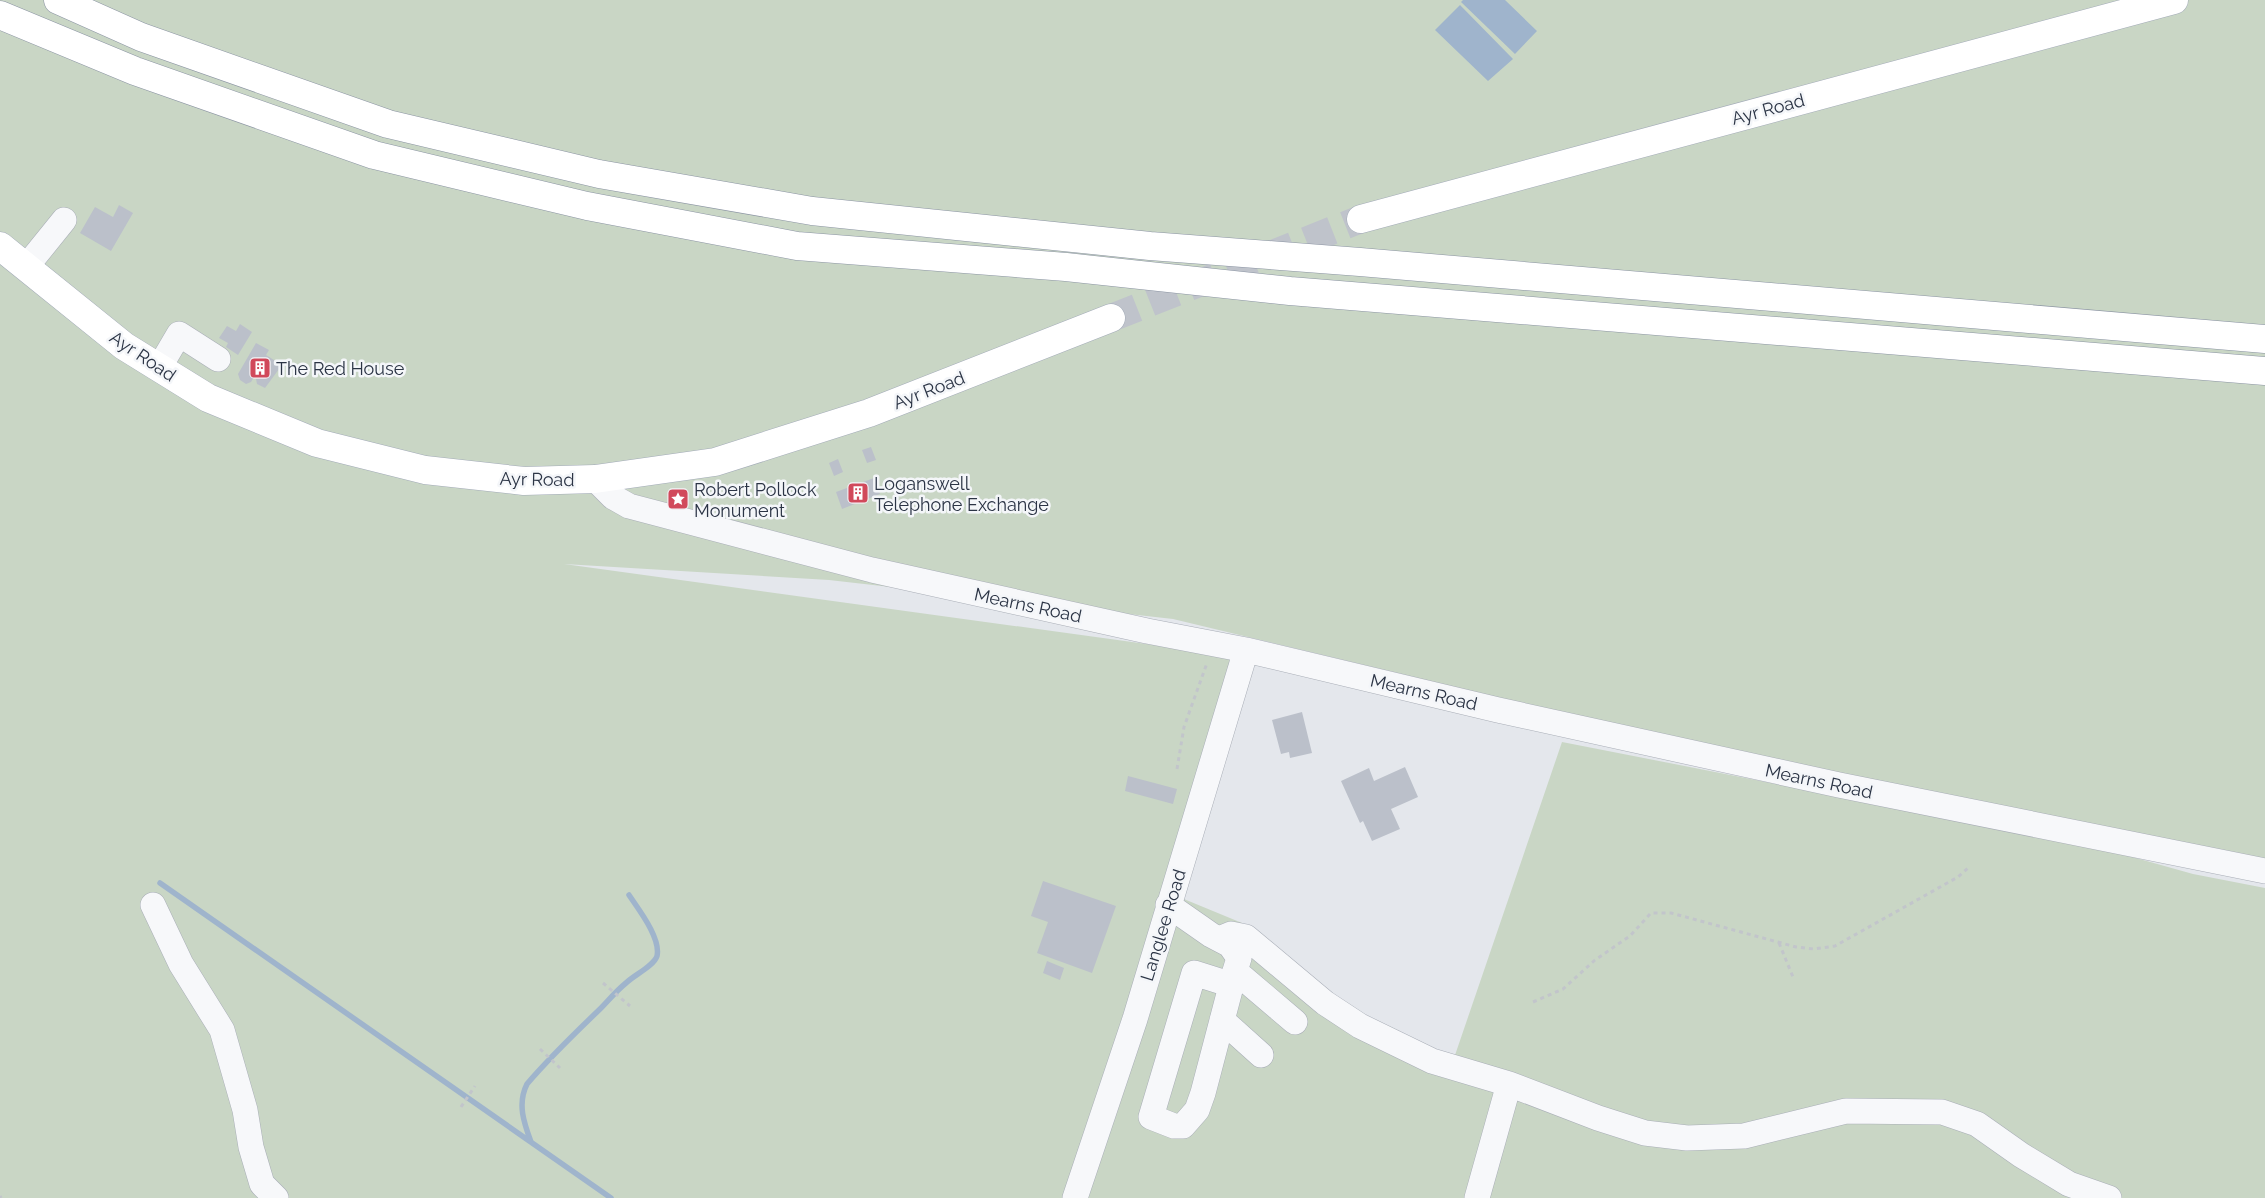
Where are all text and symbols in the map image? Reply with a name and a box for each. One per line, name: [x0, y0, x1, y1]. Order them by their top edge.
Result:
street label: Ayr Road: [1729, 89, 1807, 129]
street label: Ayr Road: [106, 326, 180, 386]
building icon: The Red House: [248, 356, 272, 380]
place label: The Red House: [276, 358, 405, 379]
street label: Ayr Road: [890, 367, 968, 413]
street label: Ayr Road: [499, 468, 575, 490]
place label: Loganswell Telephone Exchange: [874, 473, 1049, 515]
place label: Robert Pollock Monument: [694, 479, 817, 521]
building icon: Loganswell Telephone Exchange: [846, 481, 870, 505]
place icon: Robert Pollock Monument: [666, 487, 690, 511]
street label: Mearns Road: [972, 583, 1084, 627]
street label: Mearns Road: [1368, 669, 1480, 715]
street label: Mearns Road: [1763, 759, 1875, 803]
street label: Langlee Road: [1136, 867, 1190, 983]

